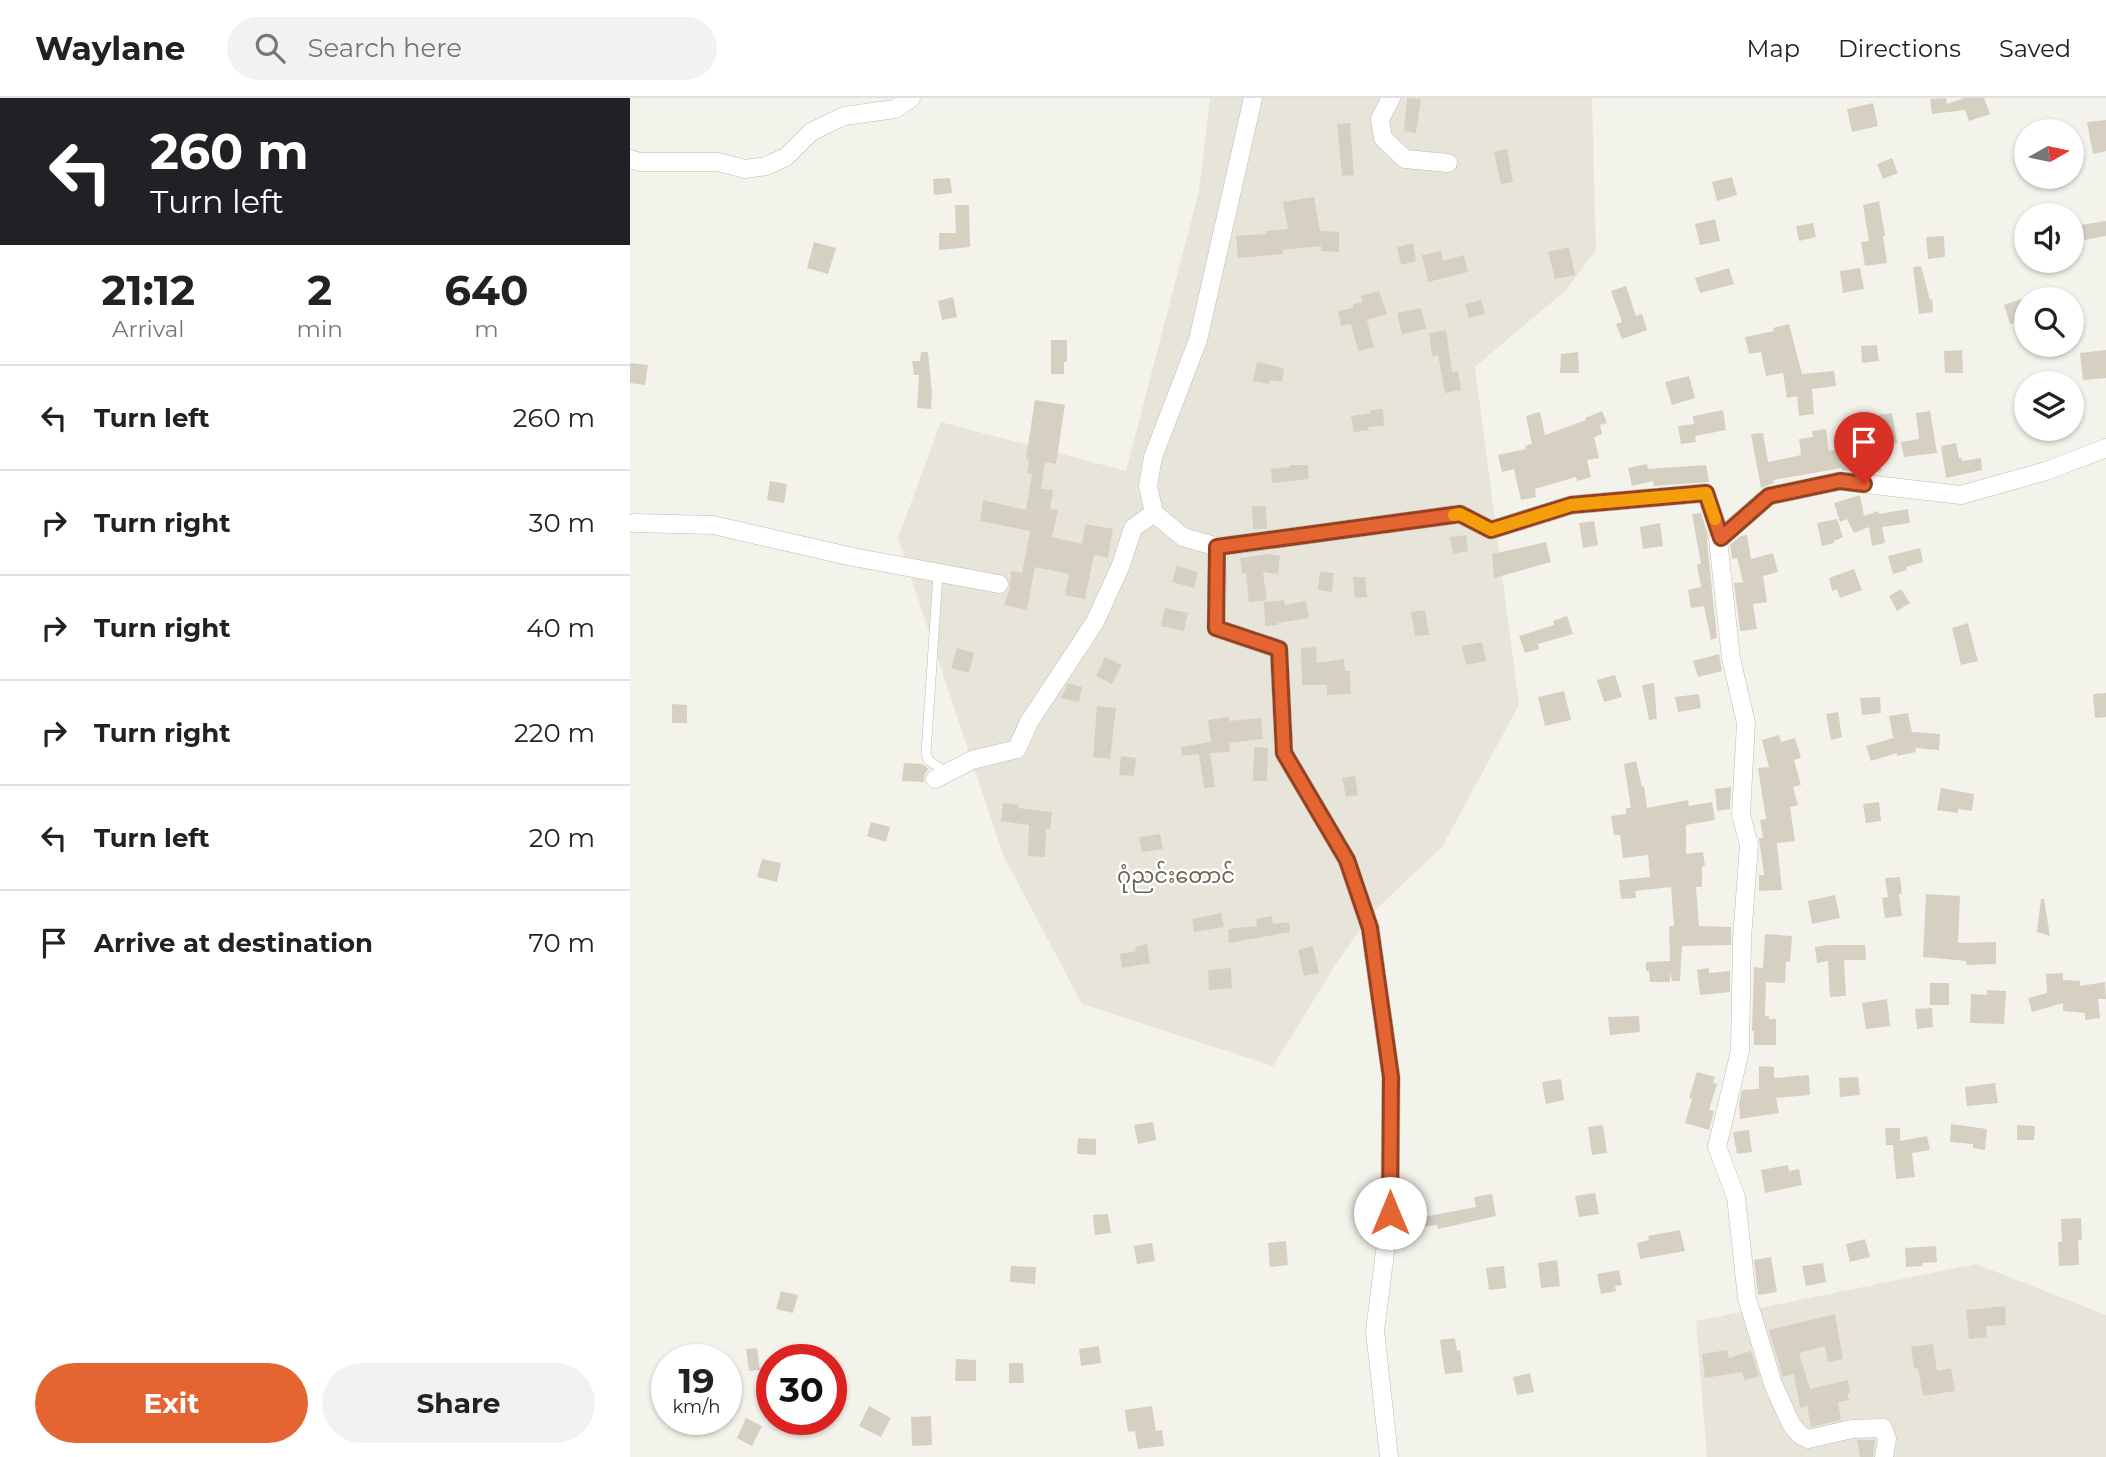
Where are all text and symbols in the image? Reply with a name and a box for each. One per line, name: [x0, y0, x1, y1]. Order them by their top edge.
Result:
search box: [227, 17, 717, 80]
text: Waylane: [35, 28, 185, 68]
icon: search: [251, 29, 289, 67]
text: Search here: [307, 32, 462, 64]
text: Map: [1747, 34, 1800, 63]
text: Directions: [1838, 34, 1961, 63]
text: Saved: [1999, 34, 2071, 63]
north arrow: [2014, 119, 2084, 189]
map controls: [2014, 119, 2084, 441]
text: 260 m: [150, 122, 309, 181]
icon: left: [35, 126, 126, 217]
text: Turn left: [150, 182, 284, 221]
button: sound: [2014, 203, 2084, 273]
text: 21:12: [102, 264, 195, 316]
text: 2: [307, 264, 332, 316]
text: 640: [444, 264, 528, 316]
button: search: [2014, 287, 2084, 357]
text: Arrival: [112, 315, 185, 343]
text: min: [297, 315, 343, 343]
text: m: [474, 315, 499, 343]
button: layers: [2014, 371, 2084, 441]
icon: left: [35, 399, 73, 437]
text: Turn left: [94, 402, 210, 434]
text: 260 m: [513, 402, 595, 434]
pin: [1834, 412, 1894, 484]
icon: arrive: [1845, 423, 1883, 461]
icon: right: [35, 504, 73, 542]
text: Turn right: [94, 507, 230, 539]
text: 30 m: [529, 507, 595, 539]
icon: right: [35, 609, 73, 647]
text: Turn right: [94, 612, 230, 644]
text: 40 m: [526, 612, 595, 644]
icon: right: [35, 714, 73, 752]
text: Turn right: [94, 717, 230, 749]
text: 220 m: [514, 717, 595, 749]
icon: left: [35, 819, 73, 857]
text: Turn left: [94, 822, 210, 854]
text: 20 m: [529, 822, 595, 854]
district label: ဂုံညင်းတောင်: [1117, 860, 1235, 893]
icon: arrive: [35, 924, 73, 962]
text: Arrive at destination: [94, 927, 373, 959]
text: 70 m: [529, 927, 595, 959]
position arrow: [1353, 1176, 1427, 1250]
speed limit sign: 30: [756, 1344, 847, 1435]
text: 19: [678, 1359, 715, 1402]
button: Exit: [35, 1363, 308, 1443]
button: Share: [322, 1363, 595, 1443]
text: km/h: [672, 1396, 721, 1418]

